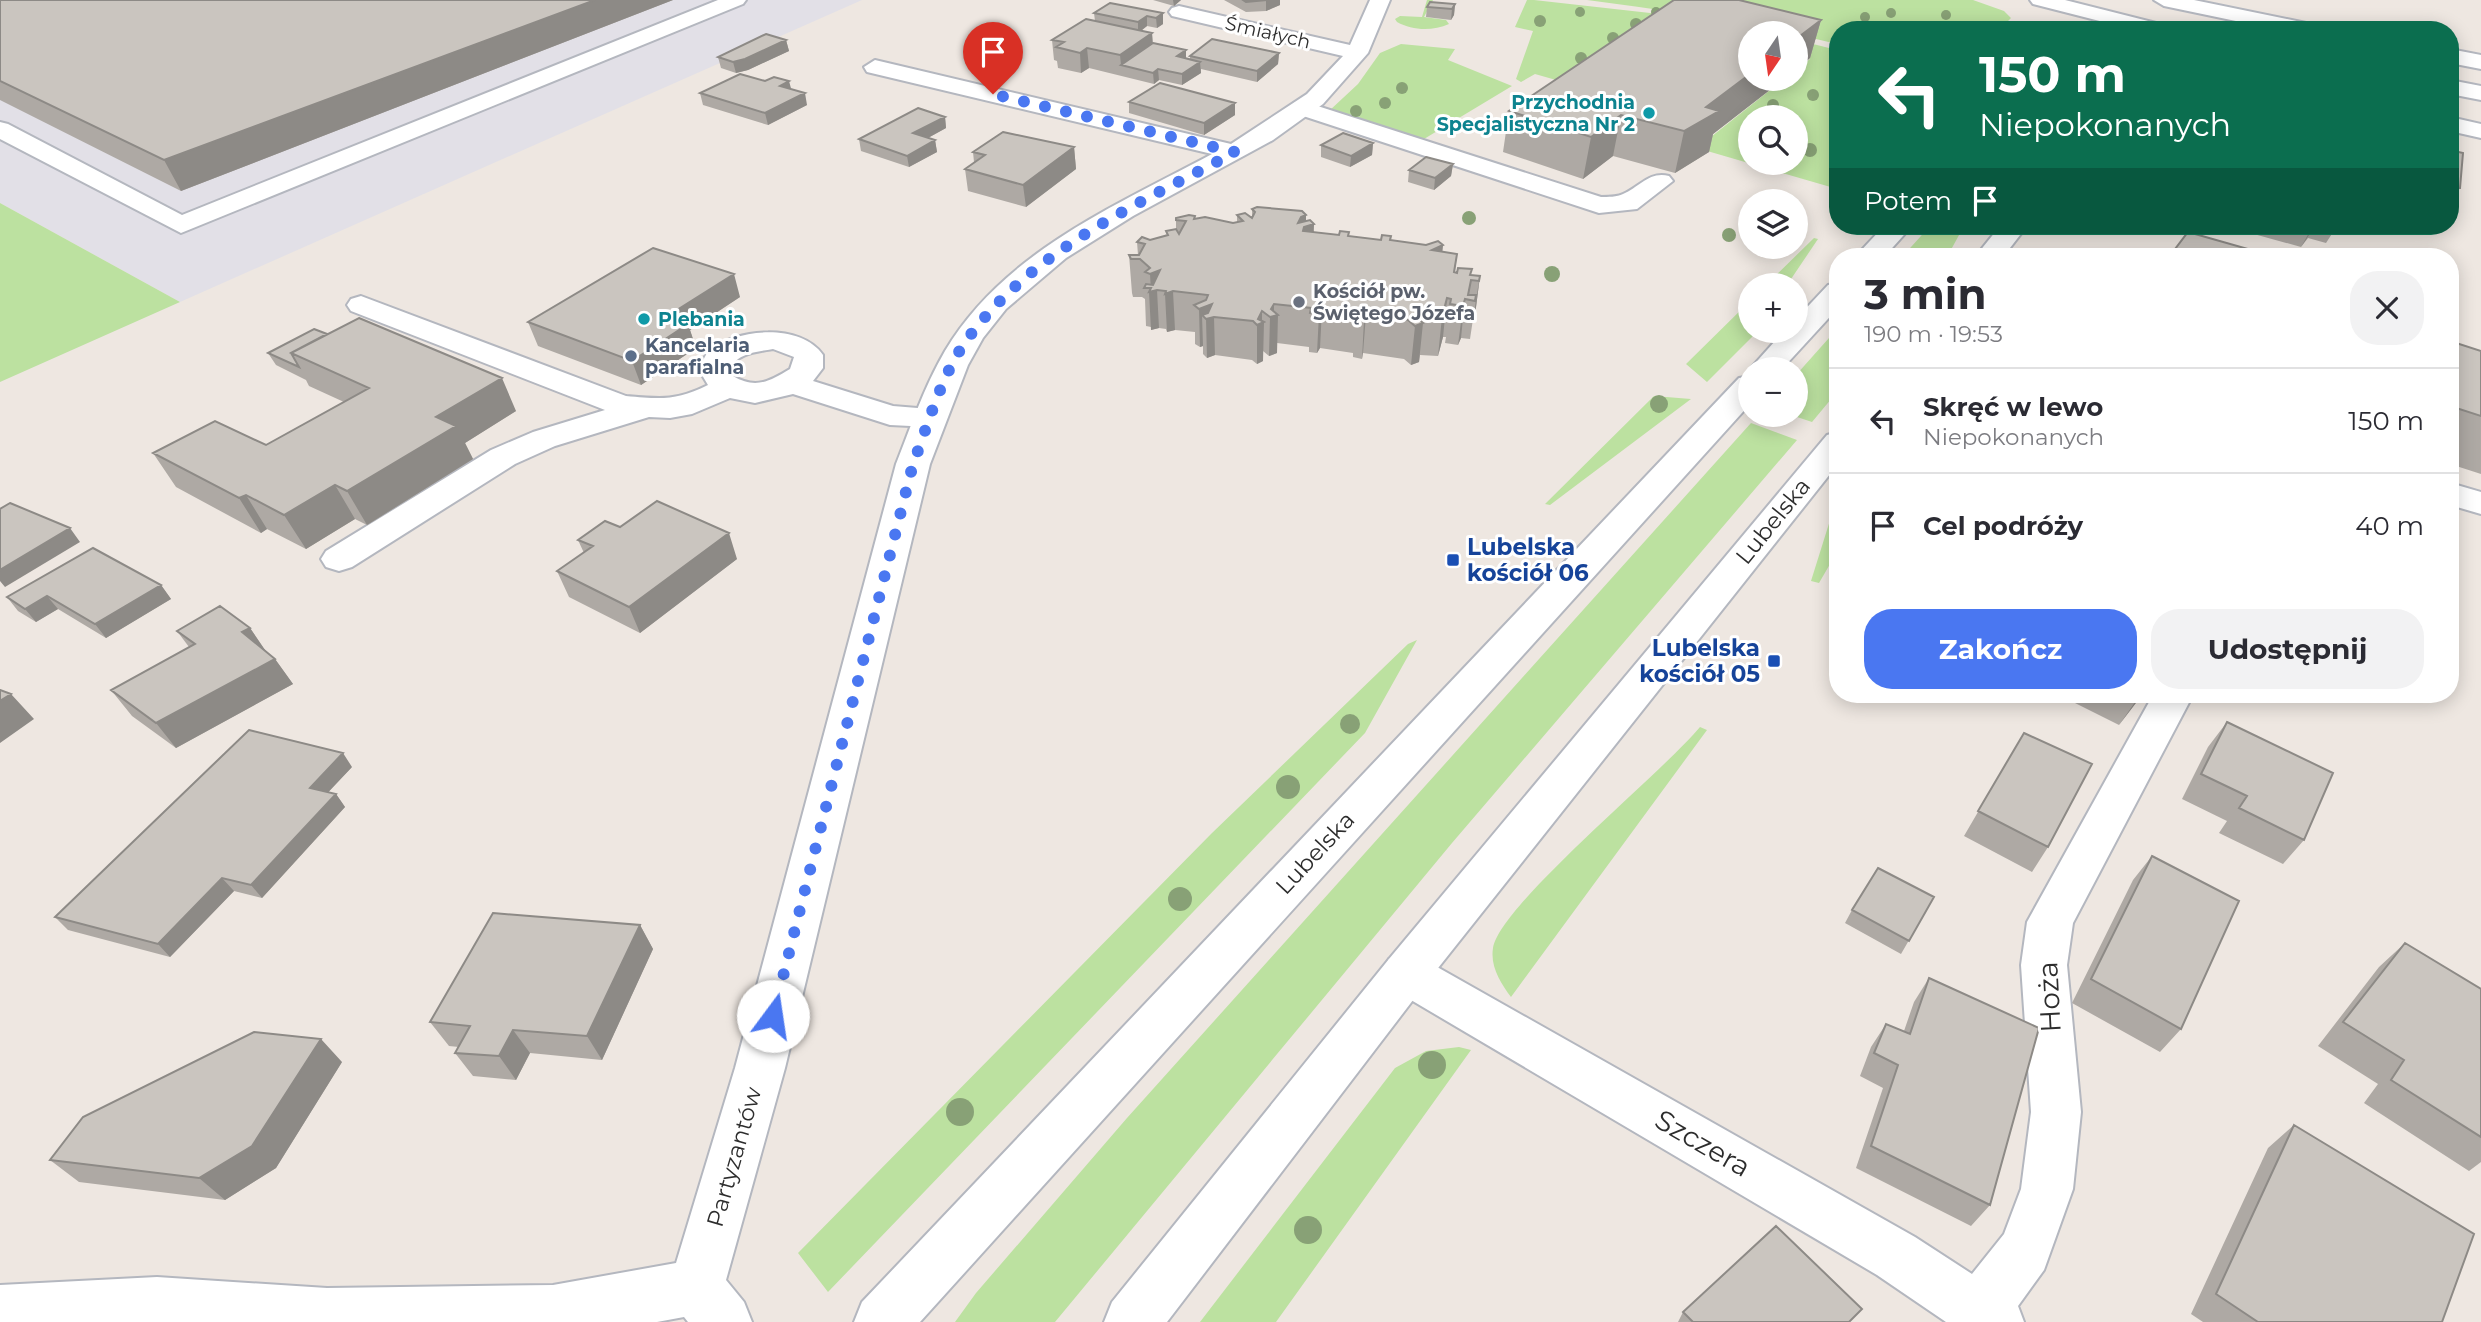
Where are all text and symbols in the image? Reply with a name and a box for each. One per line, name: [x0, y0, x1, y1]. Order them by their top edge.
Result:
street label: Śmiałych: [1223, 12, 1313, 53]
north arrow: [1738, 21, 1808, 91]
map controls: [1738, 21, 1808, 427]
pin: [963, 22, 1023, 94]
icon: arrive: [974, 33, 1012, 71]
text: 150 m: [1979, 45, 2126, 104]
icon: left: [1864, 49, 1955, 140]
place label: Przychodnia Specjalistyczna Nr 2: [1437, 91, 1635, 136]
marker: Przychodnia Specjalistyczna Nr 2: [1641, 105, 1657, 121]
button: search: [1738, 105, 1808, 175]
text: Niepokonanych: [1979, 105, 2231, 144]
icon: arrive: [1966, 182, 2004, 220]
text: Potem: [1864, 185, 1952, 217]
button: layers: [1738, 189, 1808, 259]
text: 3 min: [1864, 268, 1986, 320]
button: close: [2350, 271, 2424, 345]
button: +: [1738, 273, 1808, 343]
place label: Kościół pw. Świętego Józefa: [1313, 280, 1475, 325]
marker: Kościół pw. Świętego Józefa: [1291, 294, 1307, 310]
place label: Plebania: [658, 308, 745, 331]
marker: Plebania: [636, 311, 652, 327]
text: 190 m · 19:53: [1864, 320, 2003, 348]
place label: Kancelaria parafialna: [645, 334, 750, 379]
marker: Kancelaria parafialna: [623, 348, 639, 364]
button: −: [1738, 357, 1808, 427]
text: Skręć w lewo: [1923, 391, 2103, 423]
icon: left: [1864, 402, 1902, 440]
text: 150 m: [2348, 405, 2424, 437]
text: Niepokonanych: [1923, 423, 2104, 451]
street label: Lubelska: [1730, 472, 1816, 570]
icon: arrive: [1864, 507, 1902, 545]
text: Cel podróży: [1923, 510, 2083, 542]
text: 40 m: [2355, 510, 2424, 542]
place label: Lubelska kościół 06: [1467, 533, 1589, 587]
marker: Lubelska kościół 06: [1445, 552, 1461, 568]
button: Zakończ: [1864, 609, 2137, 689]
button: Udostępnij: [2151, 609, 2424, 689]
place label: Lubelska kościół 05: [1639, 634, 1760, 688]
marker: Lubelska kościół 05: [1766, 653, 1782, 669]
street label: Lubelska: [1270, 806, 1360, 900]
street label: Hoża: [2030, 961, 2068, 1033]
position arrow: [736, 979, 810, 1053]
street label: Partyzantów: [701, 1083, 768, 1230]
street label: Szczera: [1649, 1102, 1757, 1184]

